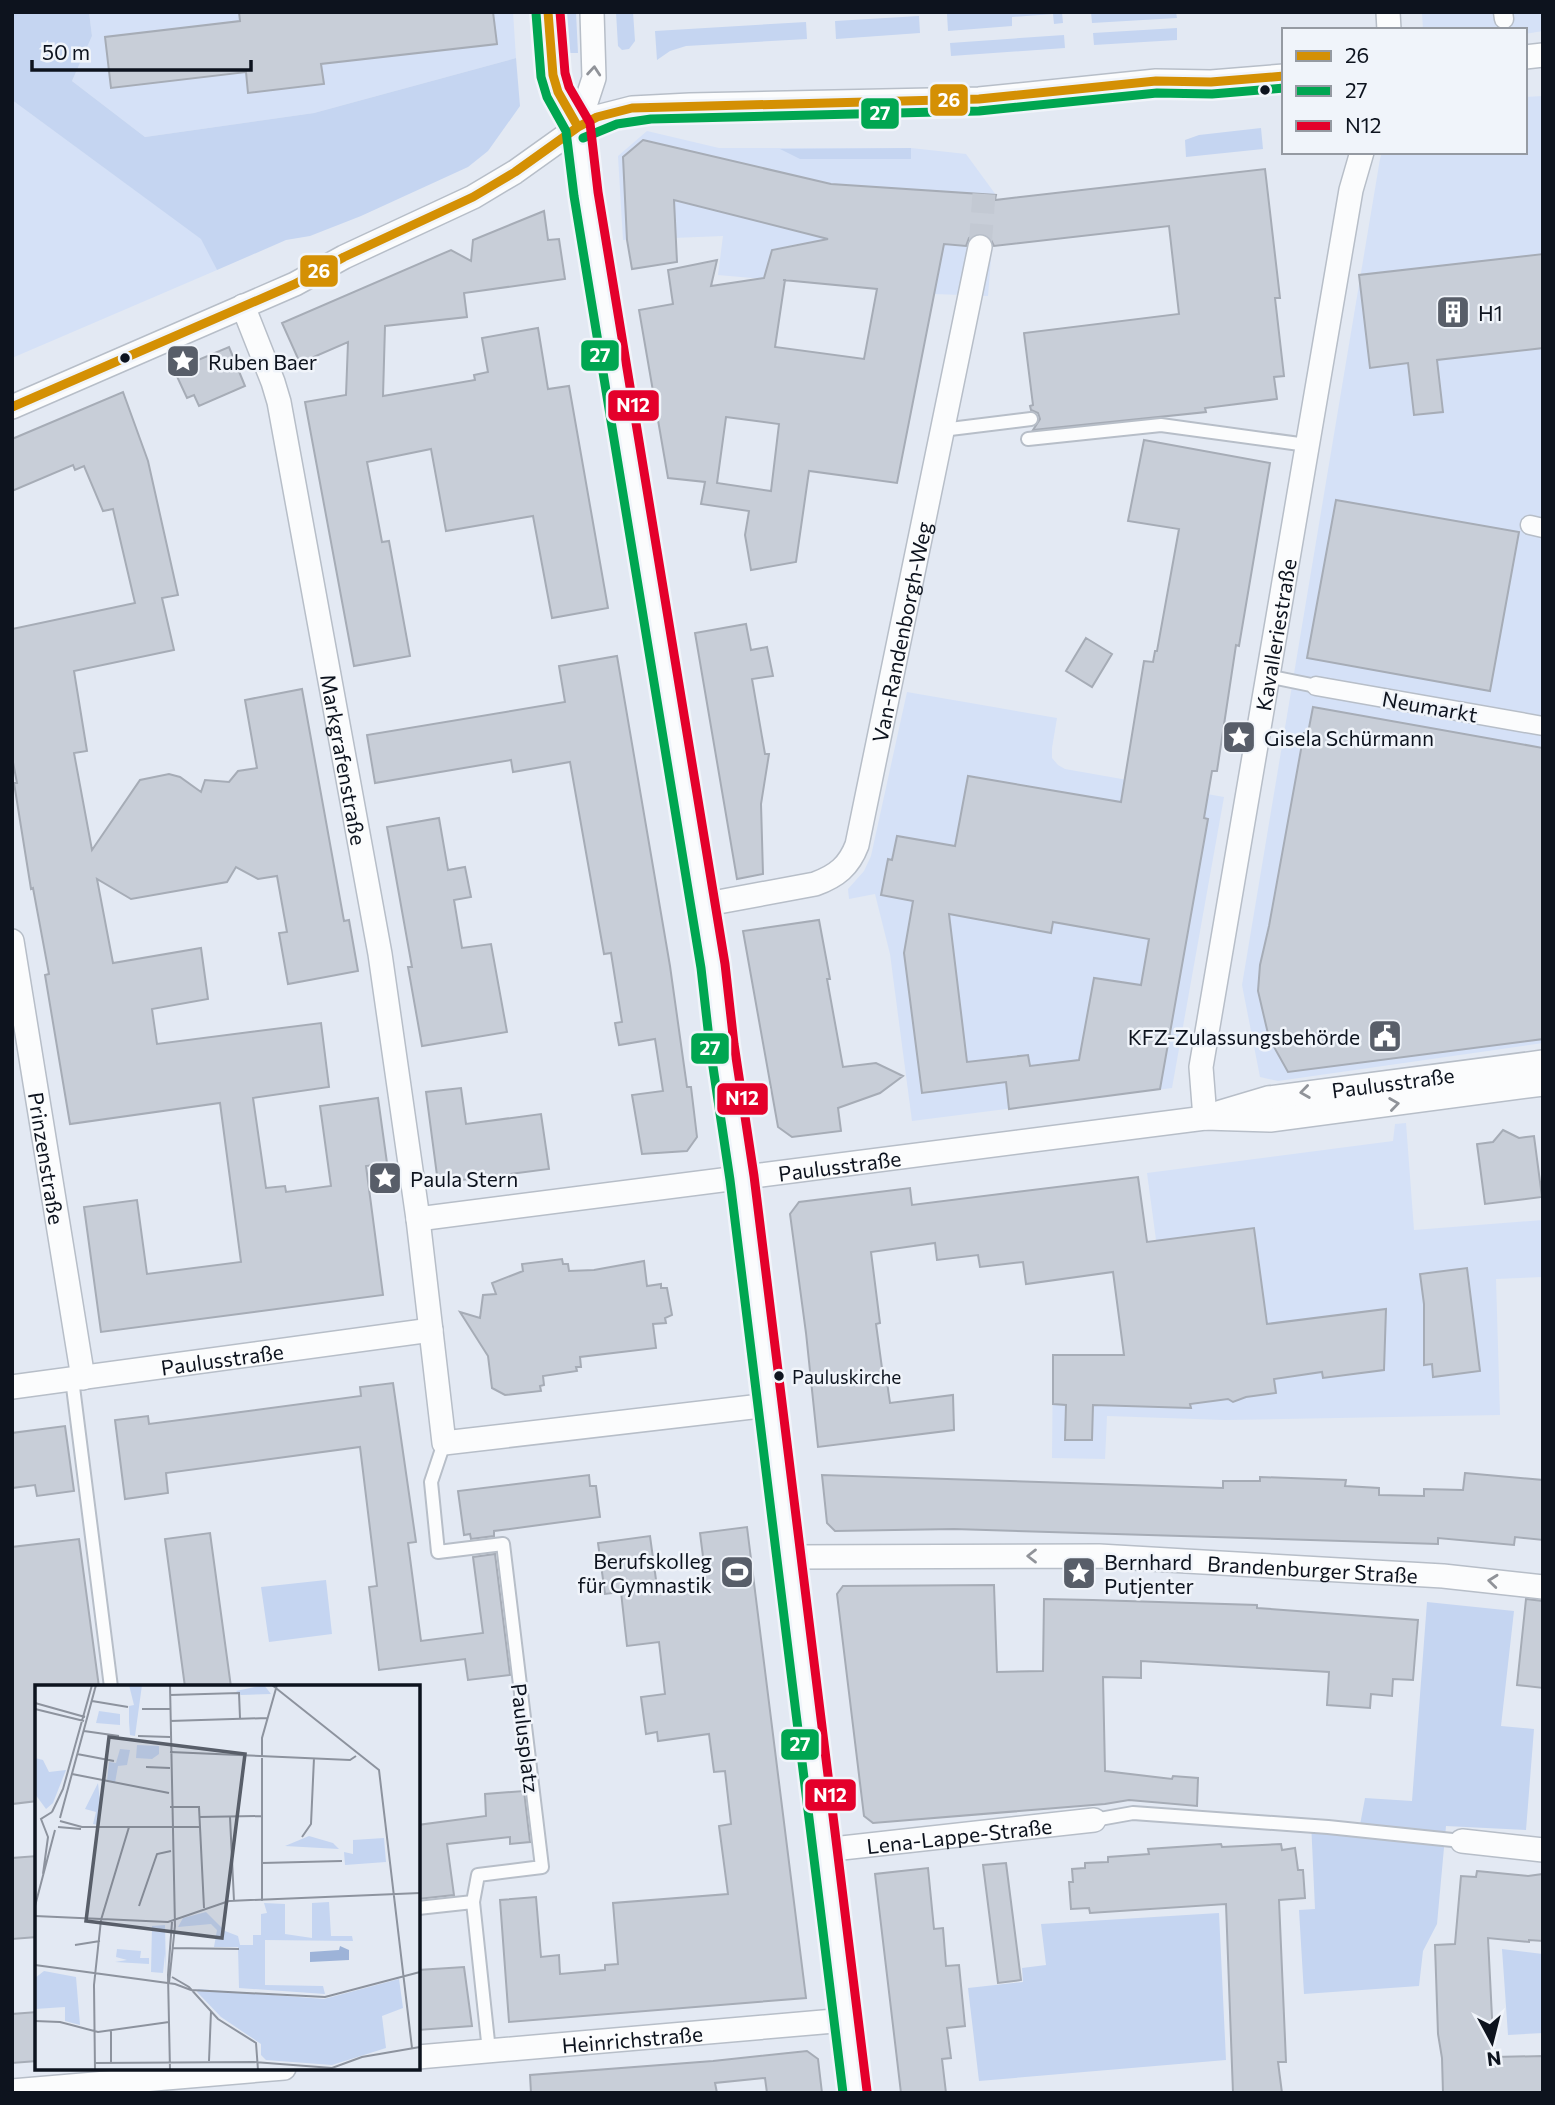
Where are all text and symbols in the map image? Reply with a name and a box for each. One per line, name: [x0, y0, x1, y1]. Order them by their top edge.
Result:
scale bar: [32, 28, 250, 72]
legend: [1282, 28, 1527, 154]
text: 50 m: [42, 39, 90, 64]
text: 26: [1345, 42, 1369, 67]
one-way arrow: [586, 65, 601, 76]
text: 27: [1345, 77, 1368, 102]
line badge: 26: [929, 83, 969, 117]
unlabelled marker: [1258, 83, 1272, 97]
text: 26: [938, 88, 960, 111]
line badge: 27: [860, 97, 900, 130]
text: 27: [869, 101, 891, 124]
text: N12: [1345, 112, 1381, 137]
line badge: 26: [299, 254, 339, 288]
text: 26: [308, 259, 330, 282]
building icon: H1: [1434, 293, 1472, 331]
place label: H1: [1478, 300, 1503, 325]
line badge: 27: [580, 339, 620, 372]
place icon: Ruben Baer: [164, 342, 202, 380]
text: 27: [589, 343, 611, 366]
place label: Ruben Baer: [208, 349, 317, 374]
unlabelled marker: [118, 351, 132, 365]
line badge: N12: [607, 389, 660, 422]
text: N12: [616, 393, 650, 416]
street label: Van-Randenborgh-Weg: [866, 519, 936, 744]
street label: Kavalleriestraße: [1250, 556, 1300, 713]
street label: Markgrafenstraße: [317, 672, 372, 847]
street label: Neumarkt: [1380, 685, 1480, 727]
place icon: Gisela Schürmann: [1220, 718, 1258, 756]
place label: Gisela Schürmann: [1264, 725, 1434, 750]
public building icon: KFZ-Zulassungsbehörde: [1366, 1017, 1404, 1055]
place label: KFZ-Zulassungsbehörde: [1128, 1024, 1360, 1049]
line badge: 27: [690, 1032, 730, 1065]
text: 27: [699, 1036, 721, 1059]
street label: Paulusstraße: [1330, 1061, 1456, 1102]
line badge: N12: [716, 1082, 769, 1116]
one-way arrow: [1299, 1085, 1311, 1100]
text: N12: [725, 1086, 759, 1109]
street label: Prinzenstraße: [24, 1090, 70, 1226]
one-way arrow: [1388, 1096, 1400, 1111]
street label: Paulusstraße: [777, 1145, 902, 1185]
place icon: Paula Stern: [366, 1159, 404, 1197]
place label: Paula Stern: [410, 1166, 518, 1191]
street label: Paulusstraße: [159, 1338, 285, 1379]
place label: Pauluskirche: [792, 1365, 901, 1388]
marker: Pauluskirche: [772, 1369, 786, 1383]
place label: Berufskolleg für Gymnastik: [578, 1548, 712, 1597]
one-way arrow: [1027, 1548, 1037, 1564]
place label: Bernhard Putjenter: [1104, 1549, 1194, 1598]
street label: Brandenburger Straße: [1207, 1550, 1419, 1587]
sports icon: Berufskolleg für Gymnastik: [718, 1553, 756, 1591]
place icon: Bernhard Putjenter: [1060, 1554, 1098, 1592]
one-way arrow: [1487, 1574, 1499, 1589]
street label: Paulusplatz: [507, 1682, 545, 1794]
inset map: [35, 1685, 420, 2070]
line badge: 27: [780, 1728, 820, 1761]
text: 27: [789, 1732, 811, 1755]
line badge: N12: [804, 1778, 857, 1812]
text: N12: [813, 1783, 847, 1806]
street label: Lena-Lappe-Straße: [865, 1812, 1053, 1858]
north arrow: [1457, 2007, 1527, 2077]
street label: Heinrichstraße: [561, 2020, 704, 2057]
text: N: [1486, 2047, 1503, 2072]

